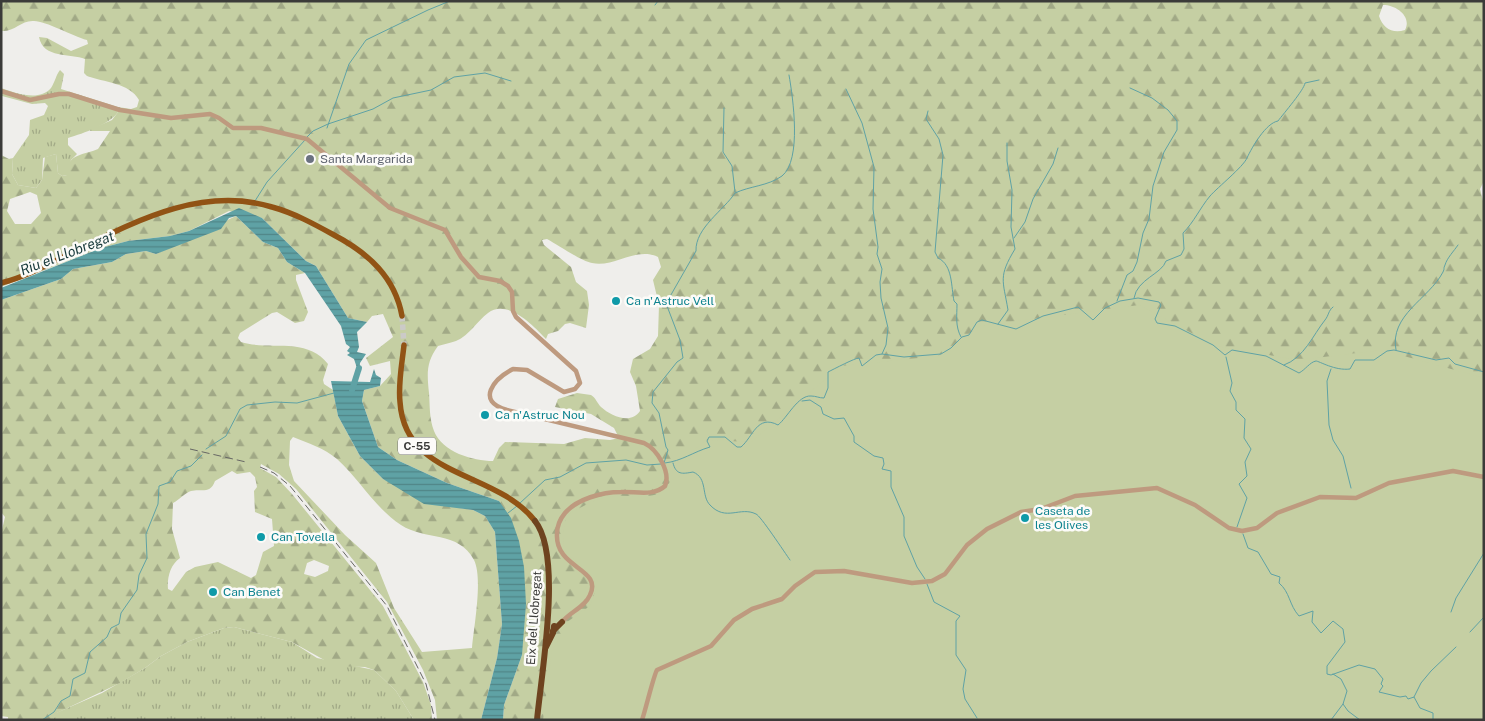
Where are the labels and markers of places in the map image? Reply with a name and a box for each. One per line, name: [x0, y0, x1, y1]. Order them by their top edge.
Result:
place label: Santa Margarida: [320, 152, 413, 166]
marker: Santa Margarida: [304, 153, 316, 165]
place label: Ca n'Astruc Vell: [626, 294, 714, 308]
marker: Ca n'Astruc Vell: [610, 295, 622, 307]
place label: Ca n'Astruc Nou: [495, 408, 585, 422]
marker: Ca n'Astruc Nou: [479, 409, 491, 421]
place label: Caseta de les Olives: [1035, 504, 1091, 532]
marker: Caseta de les Olives: [1019, 512, 1031, 524]
place label: Can Tovella: [271, 530, 335, 544]
marker: Can Tovella: [255, 531, 267, 543]
place label: Can Benet: [223, 585, 281, 599]
marker: Can Benet: [207, 586, 219, 598]

